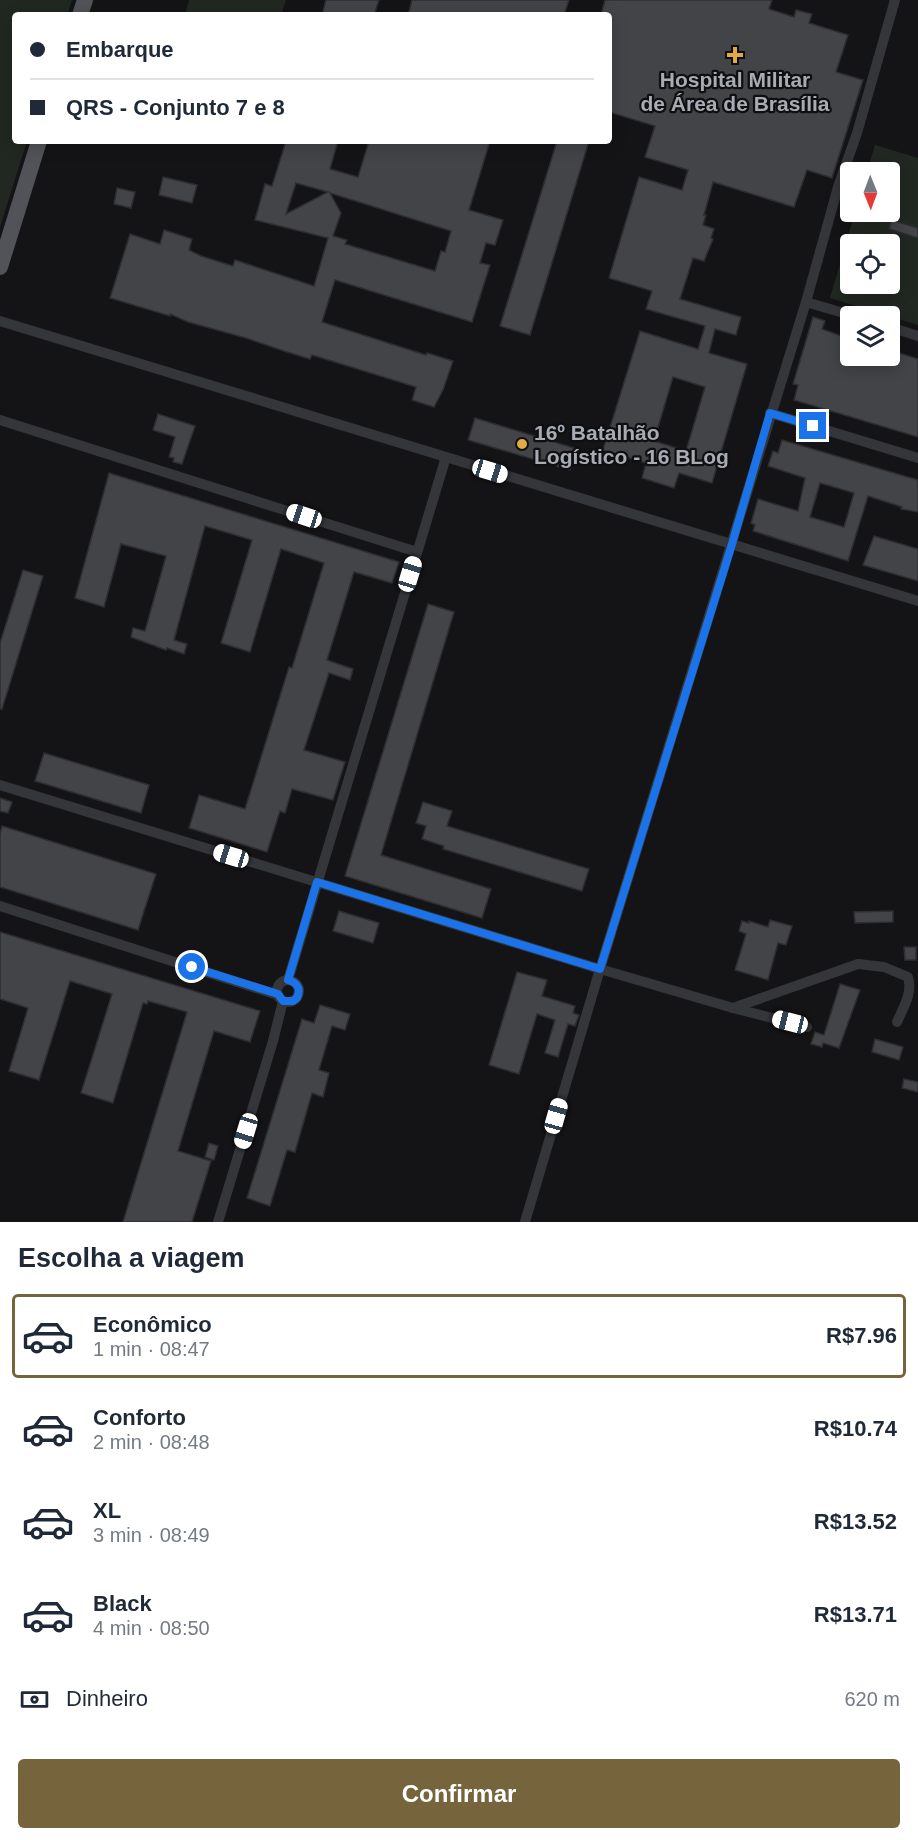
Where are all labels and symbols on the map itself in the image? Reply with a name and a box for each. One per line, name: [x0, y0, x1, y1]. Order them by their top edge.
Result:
marker: Hospital Militar de Área de Brasília: [726, 46, 744, 64]
place label: Hospital Militar de Área de Brasília: [640, 68, 830, 115]
north arrow: [840, 162, 900, 222]
route end: [799, 412, 826, 439]
place label: 16º Batalhão Logístico - 16 BLog: [534, 421, 729, 468]
marker: 16º Batalhão Logístico - 16 BLog: [515, 437, 529, 451]
car: [470, 457, 510, 485]
car: [284, 502, 324, 530]
car: [396, 554, 424, 594]
car: [211, 842, 251, 870]
route start: [178, 953, 205, 980]
car: [770, 1009, 810, 1035]
car: [542, 1096, 570, 1136]
car: [232, 1111, 260, 1151]

